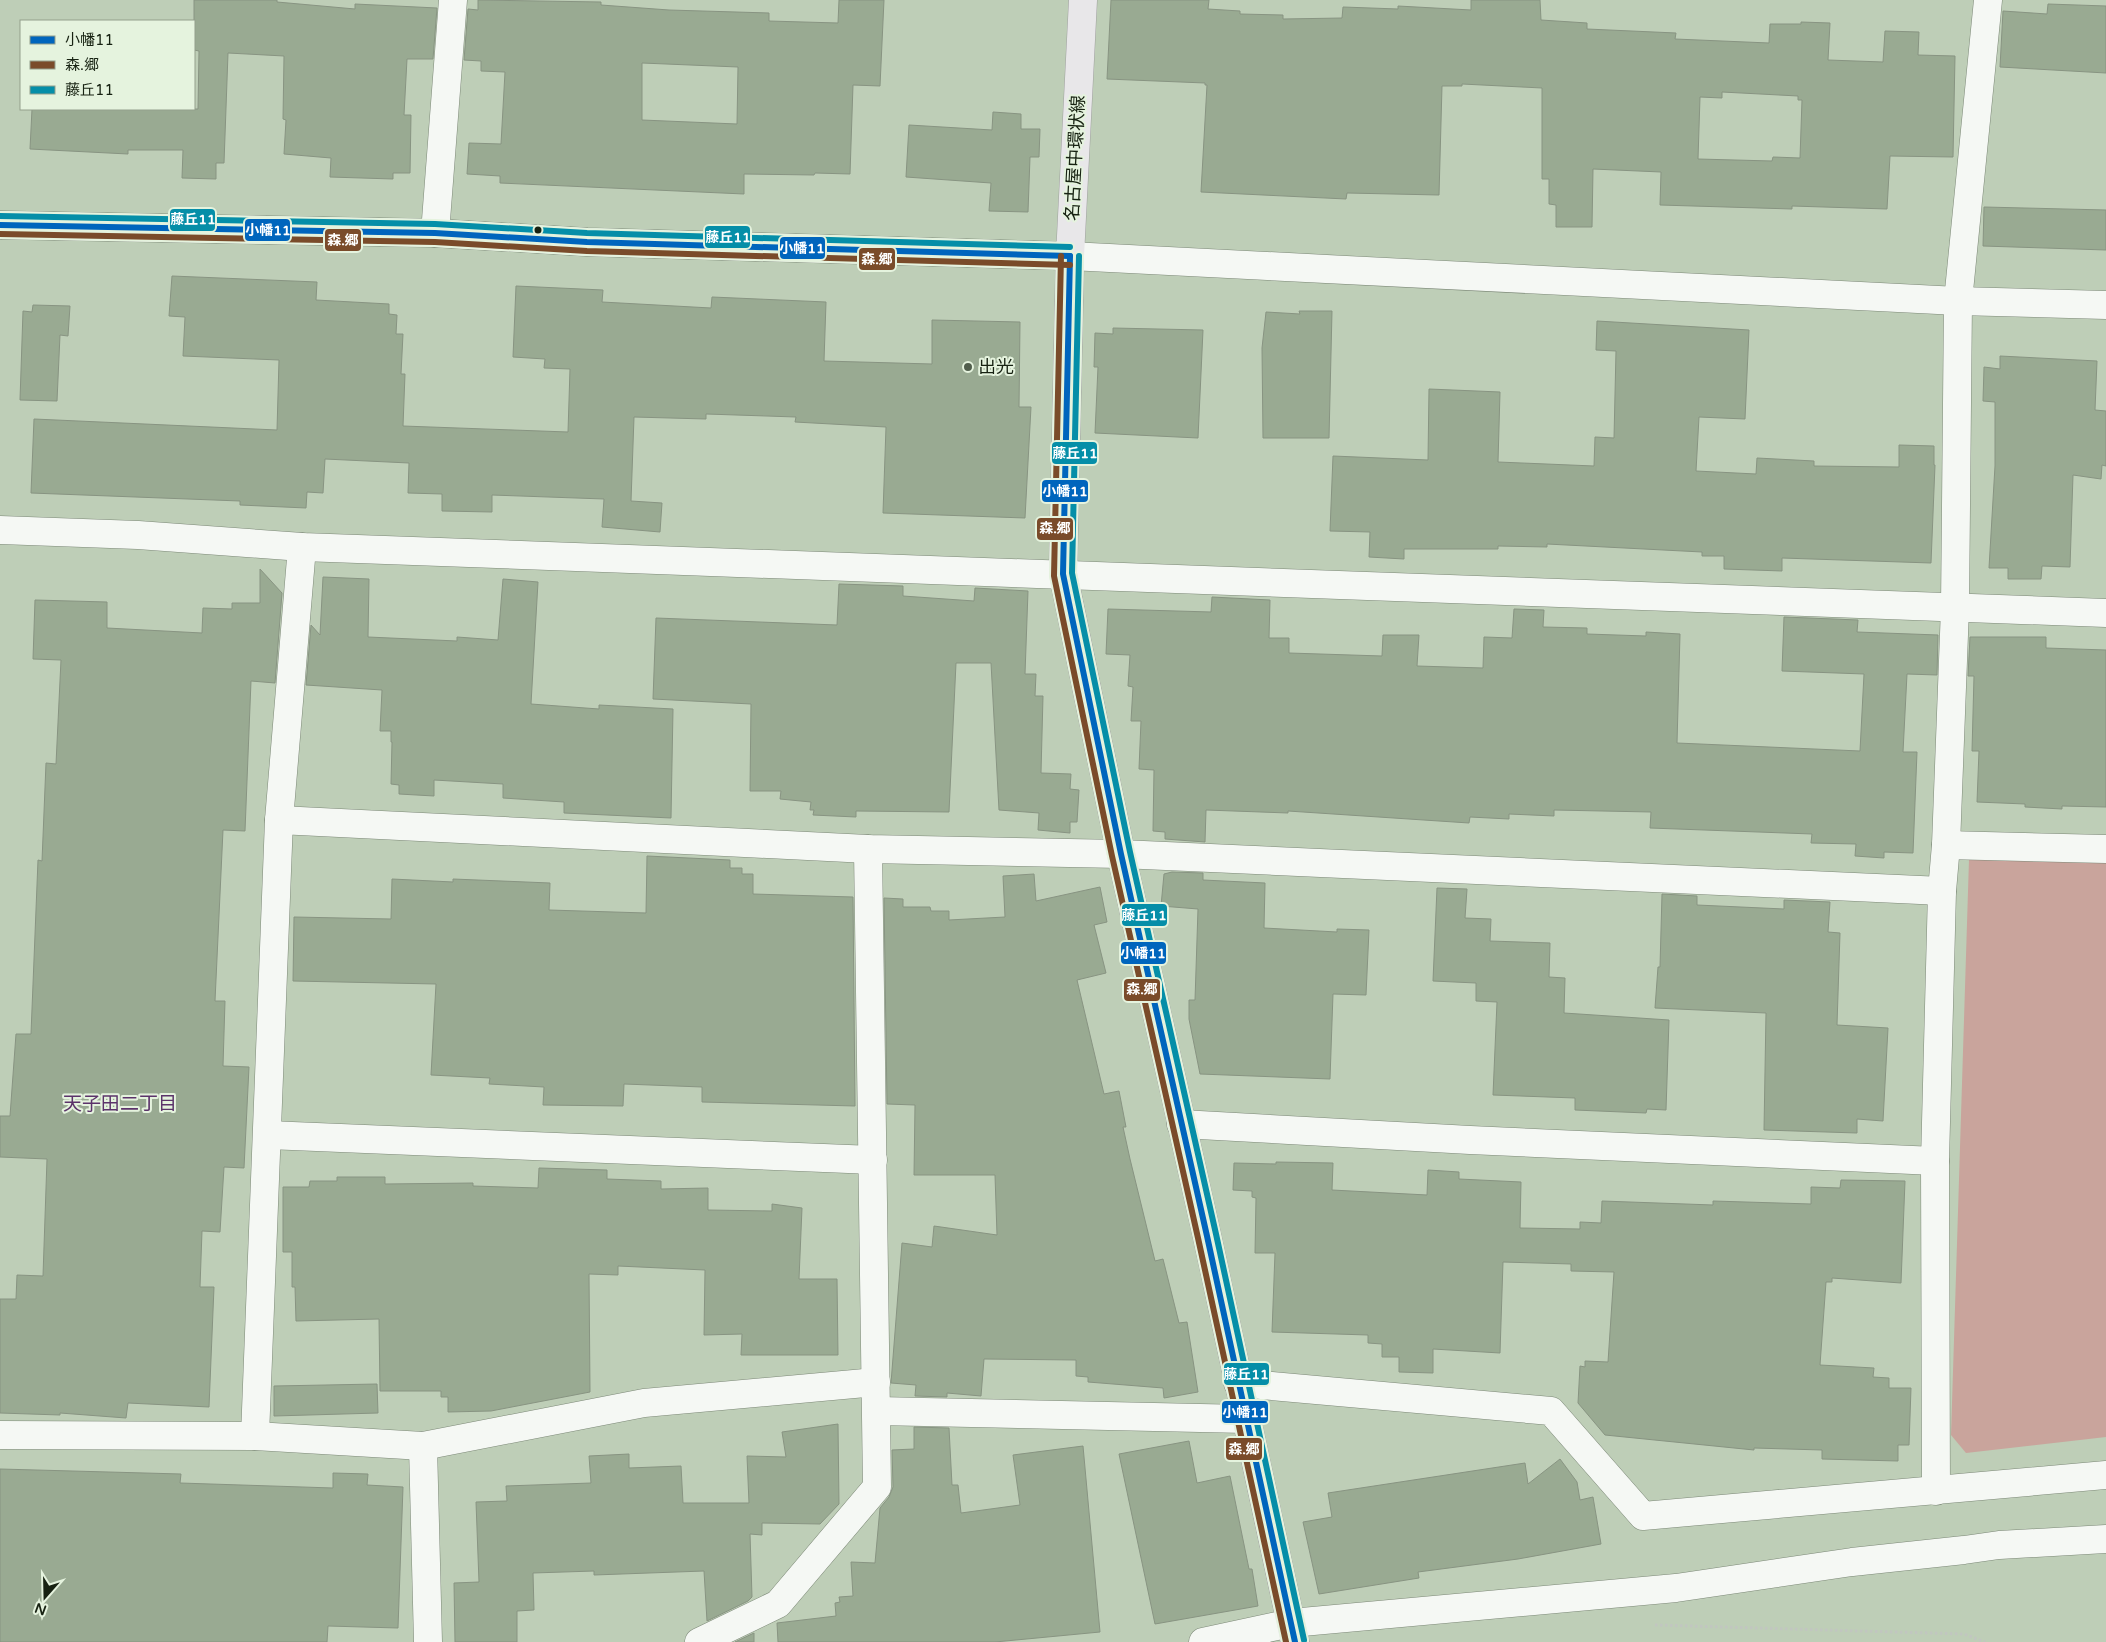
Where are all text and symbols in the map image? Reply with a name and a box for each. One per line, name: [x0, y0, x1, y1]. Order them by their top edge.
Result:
legend: [20, 20, 195, 110]
text: 小幡11: [65, 31, 114, 49]
text: 森.郷: [65, 56, 99, 74]
text: 藤丘11: [65, 81, 114, 99]
street label: 名古屋中環状線: [1061, 95, 1089, 221]
line badge: 藤丘11: [169, 208, 216, 232]
text: 藤丘11: [170, 211, 216, 228]
line badge: 小幡11: [244, 218, 291, 242]
text: 小幡11: [245, 222, 291, 239]
unlabelled marker: [533, 225, 543, 235]
line badge: 藤丘11: [704, 225, 751, 249]
line badge: 森.郷: [324, 228, 362, 252]
text: 藤丘11: [705, 229, 751, 246]
text: 森.郷: [327, 232, 359, 249]
line badge: 小幡11: [779, 236, 826, 260]
text: 小幡11: [779, 240, 825, 257]
line badge: 森.郷: [858, 247, 896, 271]
text: 森.郷: [861, 251, 893, 268]
place label: 出光: [978, 356, 1014, 378]
marker: 出光: [962, 361, 974, 373]
line badge: 藤丘11: [1051, 441, 1098, 465]
text: 藤丘11: [1052, 445, 1098, 462]
line badge: 小幡11: [1041, 479, 1089, 503]
text: 小幡11: [1042, 483, 1088, 500]
line badge: 森.郷: [1036, 517, 1074, 541]
text: 森.郷: [1039, 520, 1071, 537]
line badge: 藤丘11: [1121, 903, 1168, 927]
text: 藤丘11: [1121, 907, 1167, 924]
line badge: 小幡11: [1120, 941, 1167, 965]
text: 小幡11: [1120, 945, 1166, 962]
line badge: 森.郷: [1123, 978, 1161, 1002]
text: 森.郷: [1126, 981, 1158, 998]
district label: 天子田二丁目: [63, 1093, 177, 1115]
line badge: 藤丘11: [1223, 1362, 1270, 1386]
text: 藤丘11: [1223, 1366, 1269, 1383]
line badge: 小幡11: [1221, 1400, 1269, 1424]
text: 小幡11: [1222, 1404, 1268, 1421]
line badge: 森.郷: [1225, 1437, 1263, 1461]
text: 森.郷: [1228, 1441, 1260, 1458]
north arrow: [20, 1572, 70, 1622]
text: N: [33, 1599, 49, 1619]

